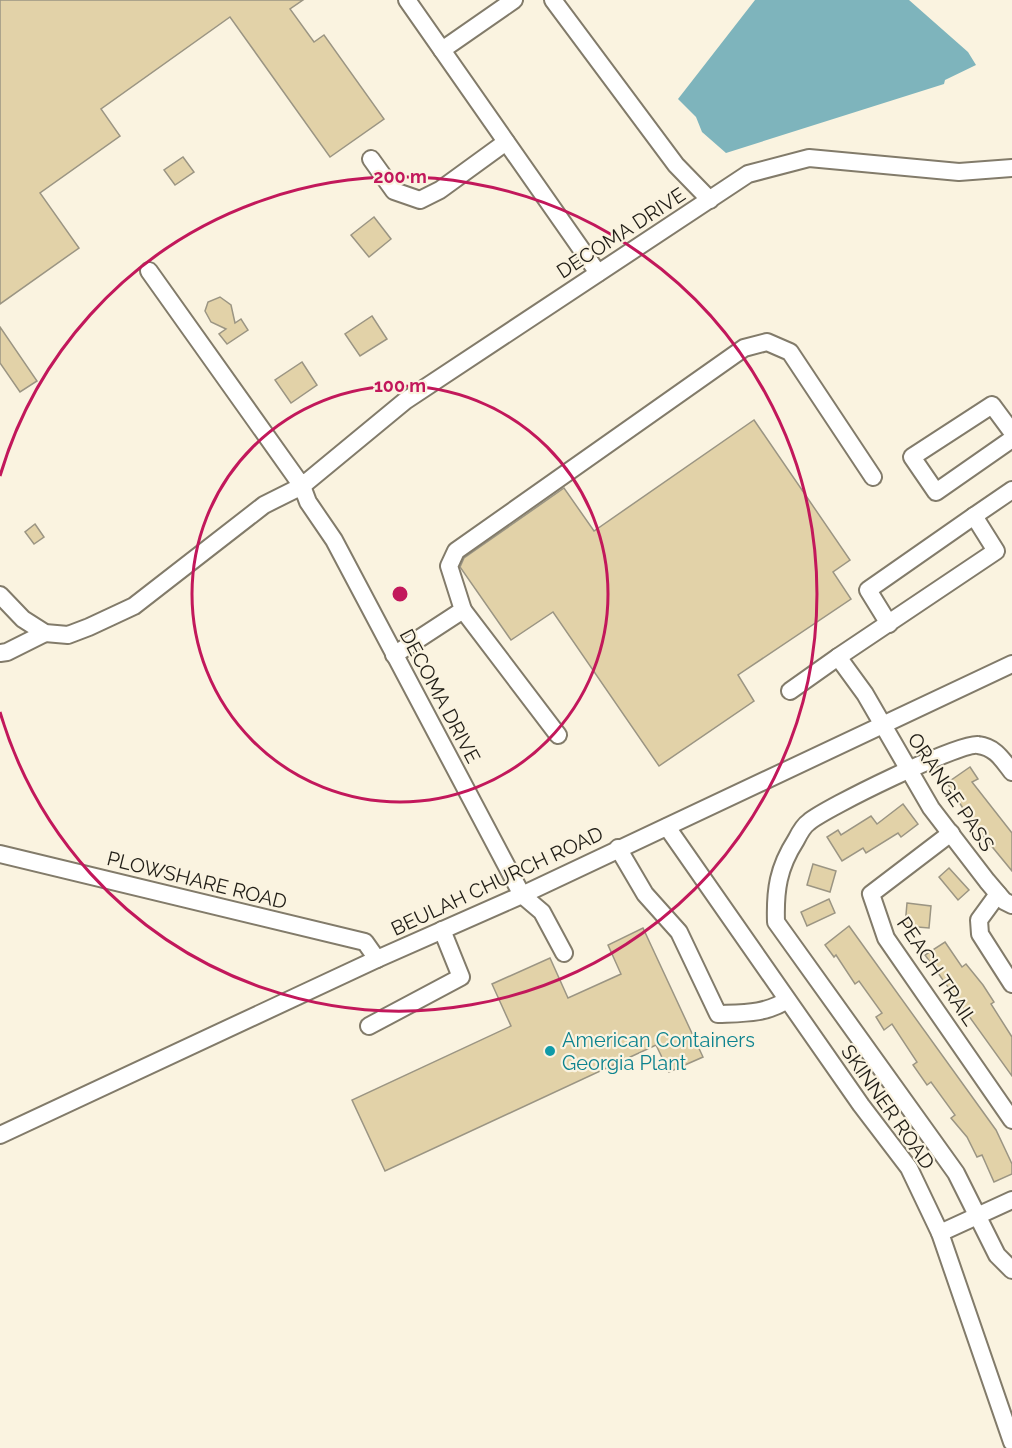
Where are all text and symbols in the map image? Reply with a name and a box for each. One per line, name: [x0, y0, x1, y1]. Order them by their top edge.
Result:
text: 200 m: [373, 166, 427, 187]
street label: DECOMA DRIVE: [552, 183, 690, 283]
text: 100 m: [374, 375, 426, 396]
centre of rings: [390, 584, 410, 604]
street label: DECOMA DRIVE: [395, 625, 485, 767]
street label: ORANGE PASS: [903, 728, 999, 856]
street label: BEULAH CHURCH ROAD: [387, 821, 607, 941]
street label: PLOWSHARE ROAD: [104, 846, 290, 914]
street label: PEACH TRAIL: [892, 912, 982, 1030]
place label: American Containers Georgia Plant: [562, 1028, 755, 1075]
street label: SKINNER ROAD: [836, 1040, 940, 1174]
marker: American Containers Georgia Plant: [543, 1044, 557, 1058]

